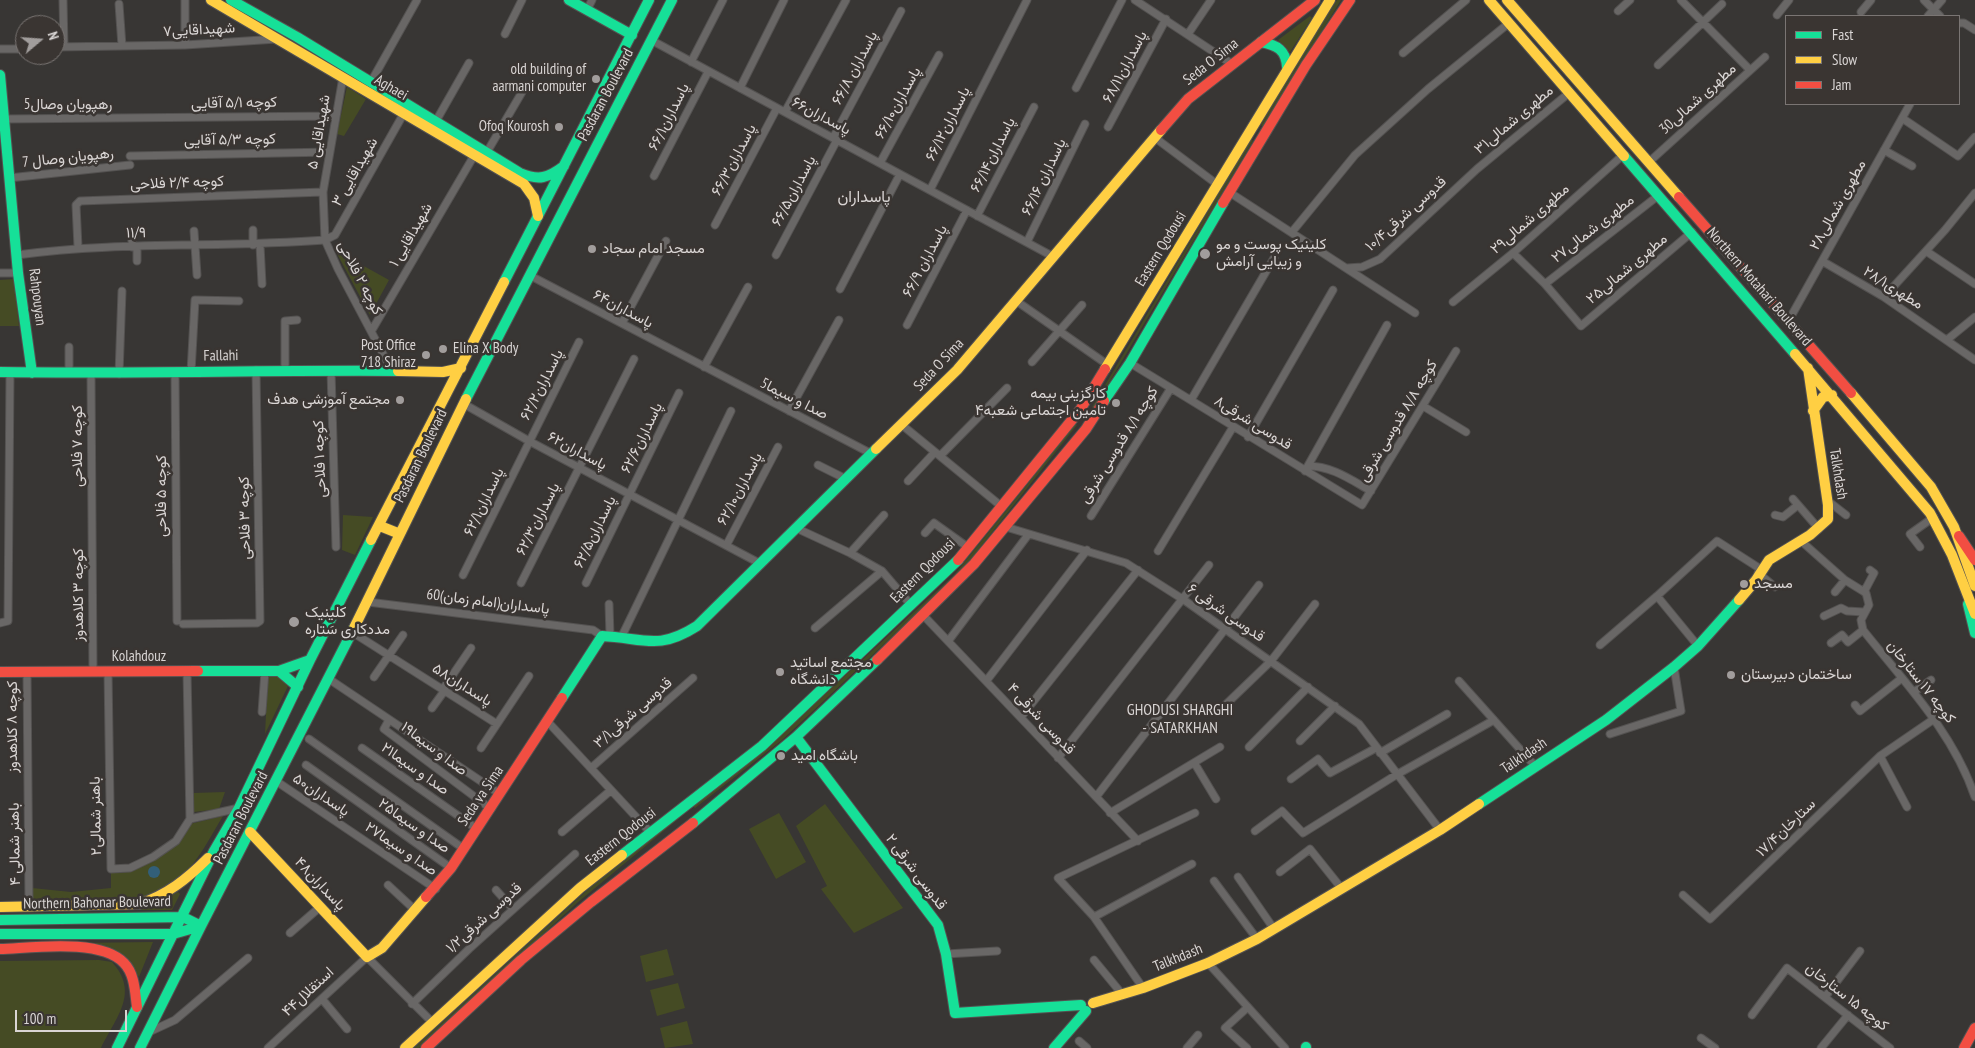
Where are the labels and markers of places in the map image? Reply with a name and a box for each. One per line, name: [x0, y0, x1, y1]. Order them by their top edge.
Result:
place label: old building of aarmani computer: [492, 61, 586, 96]
marker: old building of aarmani computer: [590, 73, 602, 85]
place label: Ofoq Kourosh: [479, 118, 549, 136]
marker: Ofoq Kourosh: [553, 121, 565, 133]
place label: کلینیک پوست و مو و زیبایی آرامش: [1216, 236, 1326, 271]
place label: مسجد امام سجاد: [602, 240, 705, 258]
marker: مسجد امام سجاد: [586, 243, 598, 255]
marker: کلینیک پوست و مو و زیبایی آرامش: [1198, 247, 1212, 261]
place label: Post Office 718 Shiraz: [361, 337, 416, 372]
place label: Elina X Body: [453, 340, 518, 358]
marker: Elina X Body: [437, 343, 449, 355]
marker: Post Office 718 Shiraz: [420, 349, 432, 361]
place label: کارگزینی بیمه تامین اجتماعی شعبه۴: [975, 385, 1106, 420]
place label: مجتمع آموزشی هدف: [267, 391, 390, 409]
marker: مجتمع آموزشی هدف: [394, 394, 406, 406]
marker: کارگزینی بیمه تامین اجتماعی شعبه۴: [1110, 397, 1122, 409]
place label: مسجد: [1754, 575, 1793, 593]
marker: مسجد: [1738, 578, 1750, 590]
place label: کلینیک مددکاری سَتاره: [305, 604, 390, 639]
marker: کلینیک مددکاری سَتاره: [287, 615, 301, 629]
place label: مجتمع اساتید دانشگاه: [790, 654, 872, 689]
marker: مجتمع اساتید دانشگاه: [774, 666, 786, 678]
place label: ساختمان دبیرستان: [1741, 666, 1852, 684]
marker: ساختمان دبیرستان: [1725, 669, 1737, 681]
place label: باشگاه امید: [791, 747, 858, 765]
marker: باشگاه امید: [775, 750, 787, 762]

